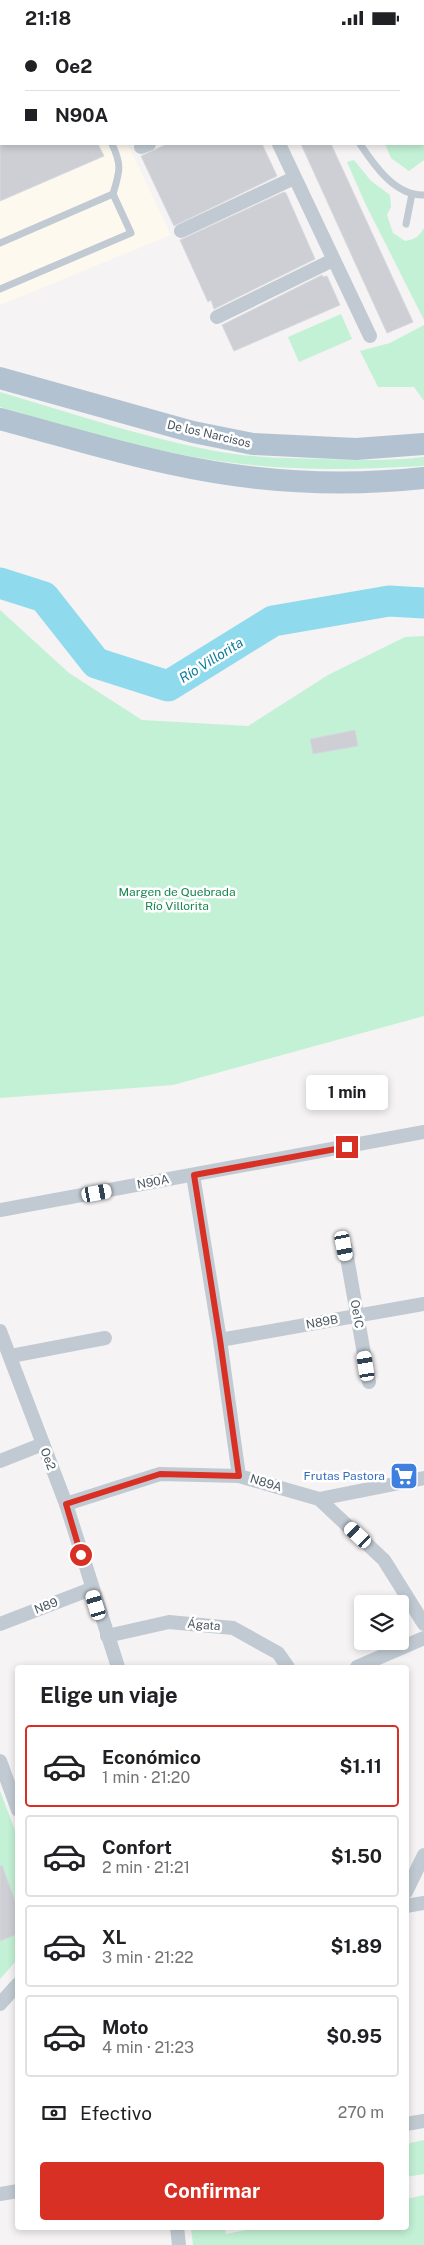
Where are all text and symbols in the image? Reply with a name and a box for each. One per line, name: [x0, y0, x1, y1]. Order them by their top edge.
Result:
text: 21:18: [25, 7, 71, 29]
text: Oe2: [55, 55, 92, 77]
text: N90A: [55, 104, 108, 126]
street label: De los Narcisos: [166, 418, 252, 450]
water label: Río Villorita: [176, 634, 246, 686]
park label: Margen de Quebrada Río Villorita: [118, 885, 236, 913]
callout: 1 min: [306, 1075, 388, 1109]
text: 1 min: [328, 1083, 366, 1102]
route end: [336, 1136, 358, 1158]
street label: N90A: [136, 1172, 171, 1192]
car: [80, 1183, 113, 1203]
car: [333, 1230, 354, 1262]
street label: Oe1C: [348, 1299, 366, 1329]
street label: N89B: [305, 1312, 339, 1332]
car: [356, 1350, 375, 1382]
street label: Oe2: [37, 1446, 59, 1472]
supermarket icon: Frutas Pastora: [389, 1461, 419, 1491]
place label: Frutas Pastora: [304, 1469, 385, 1483]
street label: N89A: [248, 1472, 284, 1495]
car: [341, 1519, 374, 1551]
route start: [70, 1544, 92, 1566]
car: [84, 1588, 107, 1622]
street label: N89: [32, 1595, 60, 1617]
map controls: [354, 1595, 409, 1650]
button: layers: [354, 1595, 409, 1650]
street label: Ágata: [187, 1617, 221, 1633]
text: Elige un viaje: [40, 1682, 178, 1708]
icon: car: [42, 1744, 87, 1789]
text: Económico: [102, 1746, 201, 1768]
text: $1.11: [340, 1755, 382, 1777]
text: 1 min · 21:20: [102, 1768, 190, 1787]
icon: car: [42, 1834, 87, 1879]
text: Confort: [102, 1836, 172, 1858]
text: $1.50: [331, 1845, 382, 1867]
text: 2 min · 21:21: [102, 1858, 190, 1877]
icon: car: [42, 1924, 87, 1969]
text: XL: [102, 1926, 127, 1948]
text: $1.89: [331, 1935, 382, 1957]
text: 3 min · 21:22: [102, 1948, 194, 1967]
icon: car: [42, 2014, 87, 2059]
text: Moto: [102, 2016, 148, 2038]
text: $0.95: [326, 2025, 382, 2047]
text: 4 min · 21:23: [102, 2038, 194, 2057]
icon: cash: [40, 2099, 68, 2127]
text: Efectivo: [80, 2102, 152, 2124]
text: 270 m: [338, 2103, 384, 2122]
button: Confirmar: [40, 2162, 384, 2220]

